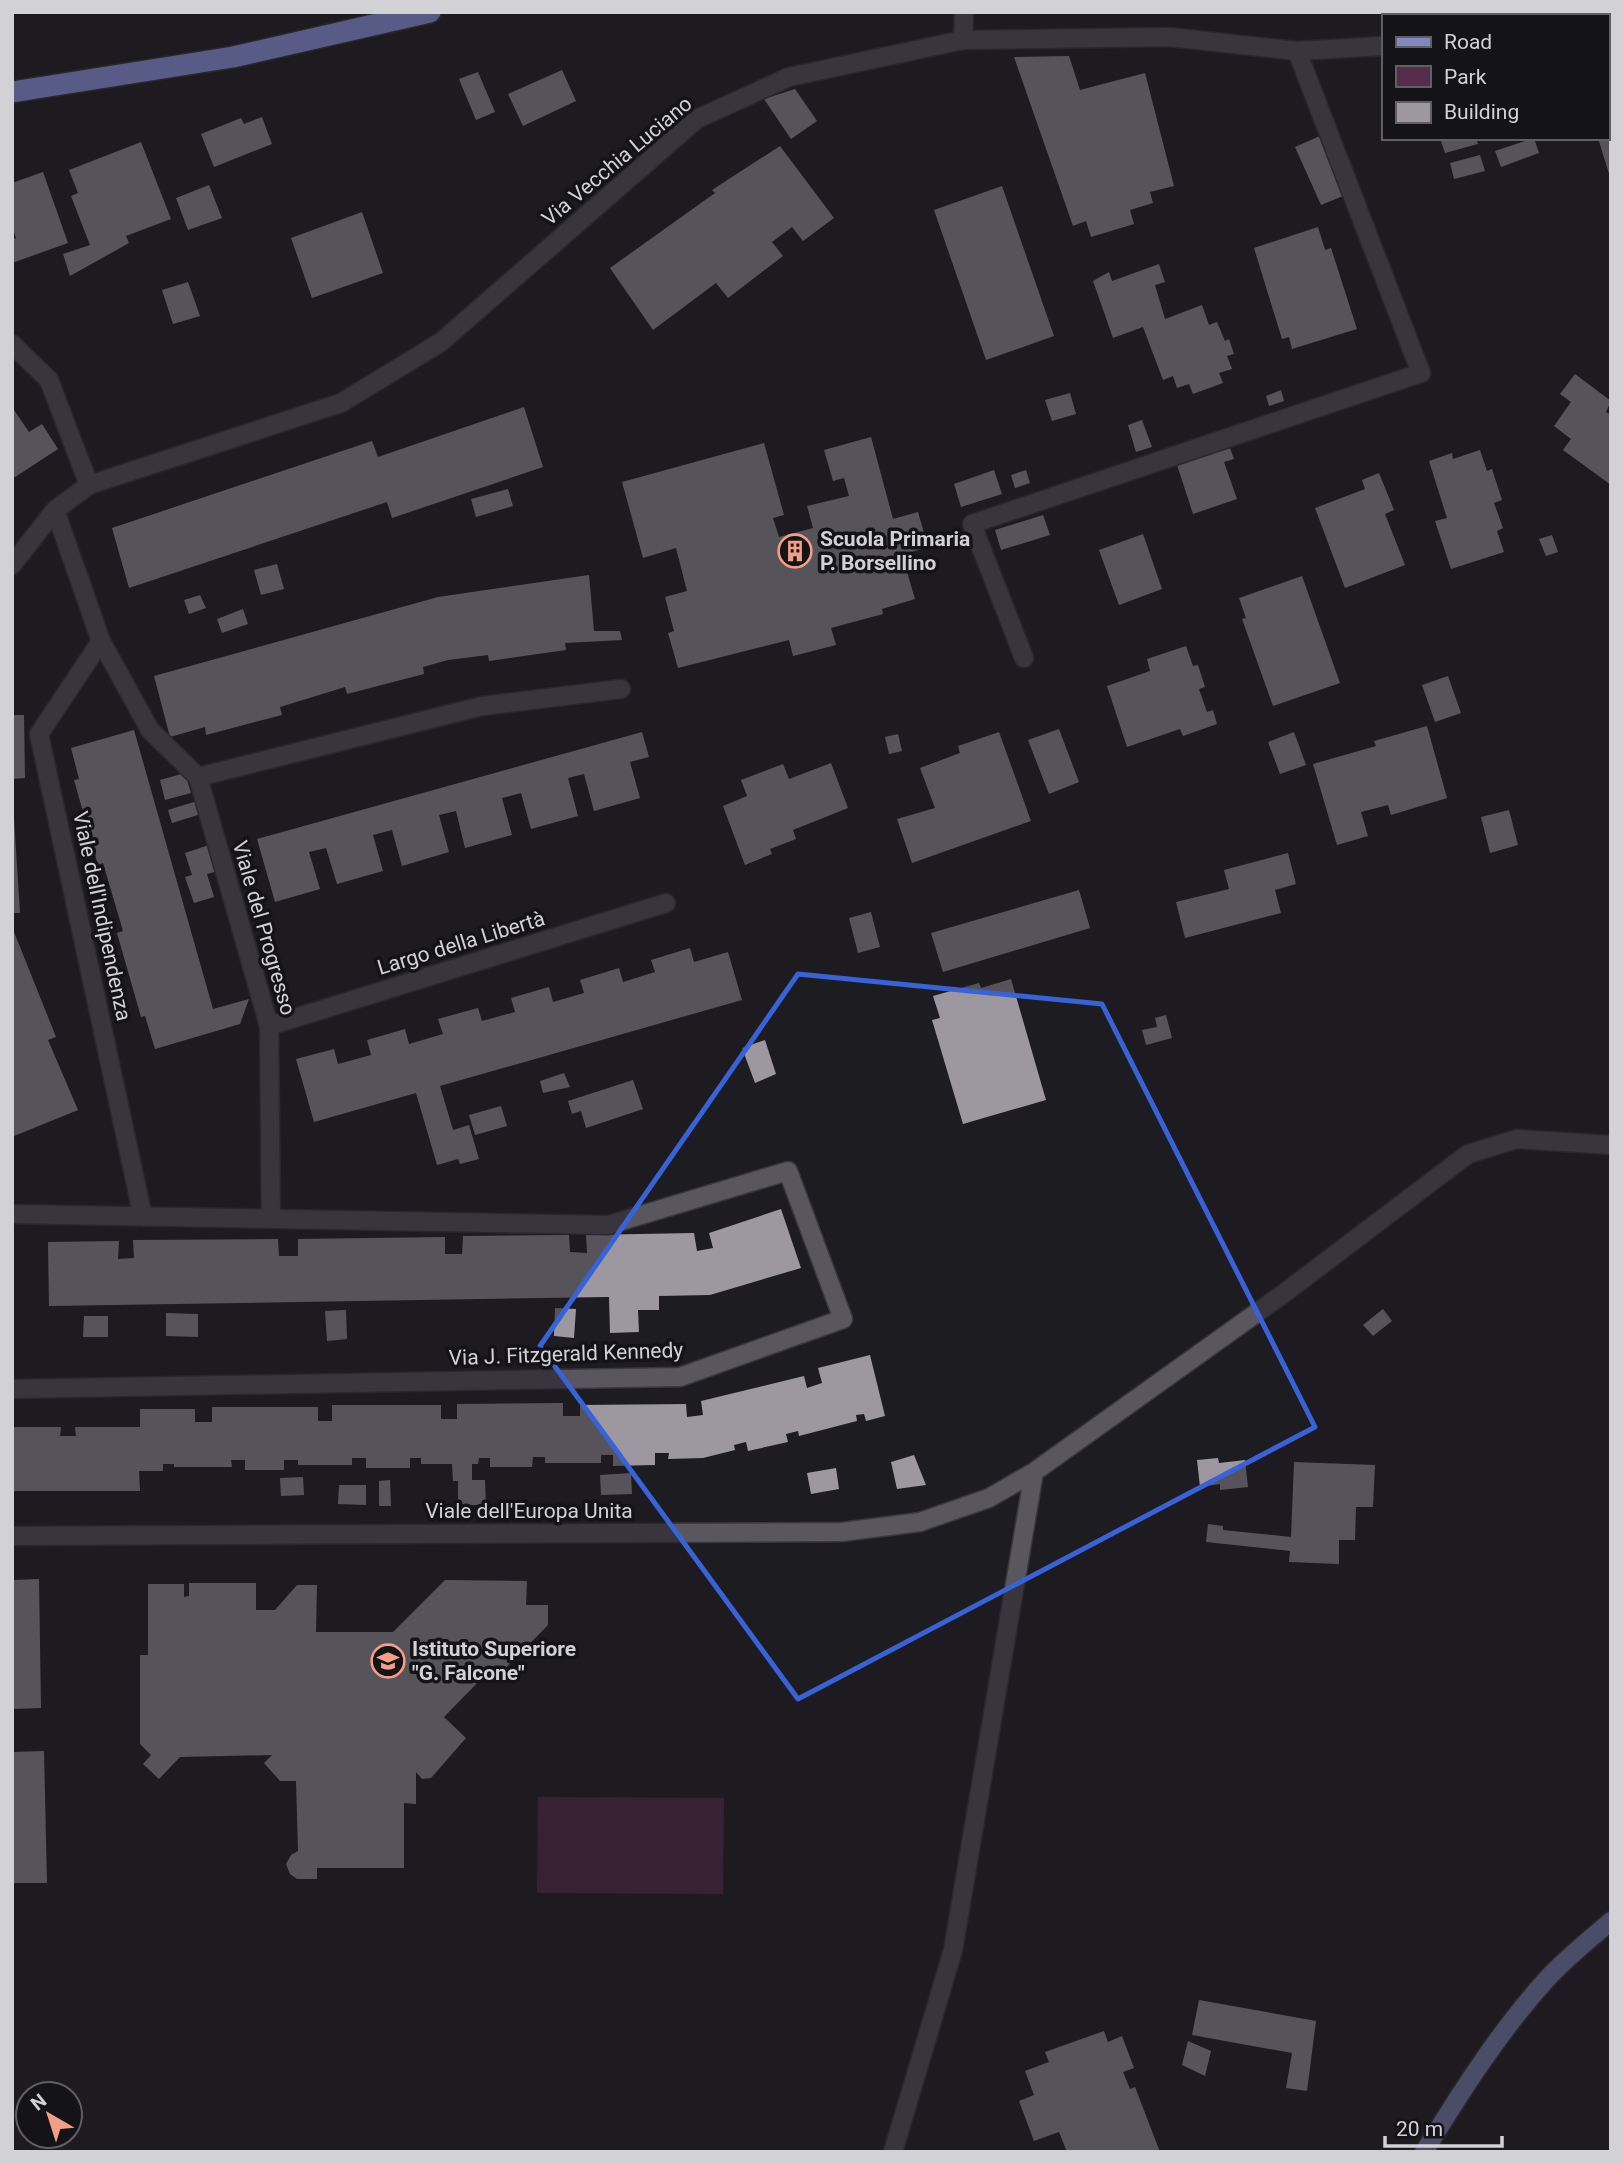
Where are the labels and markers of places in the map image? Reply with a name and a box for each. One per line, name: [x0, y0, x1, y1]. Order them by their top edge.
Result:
place label: Scuola Primaria P. Borsellino: [820, 527, 970, 575]
building icon: Scuola Primaria P. Borsellino: [776, 532, 814, 570]
place label: Istituto Superiore "G. Falcone": [412, 1637, 576, 1685]
school or university icon: Istituto Superiore "G. Falcone": [369, 1642, 407, 1680]

